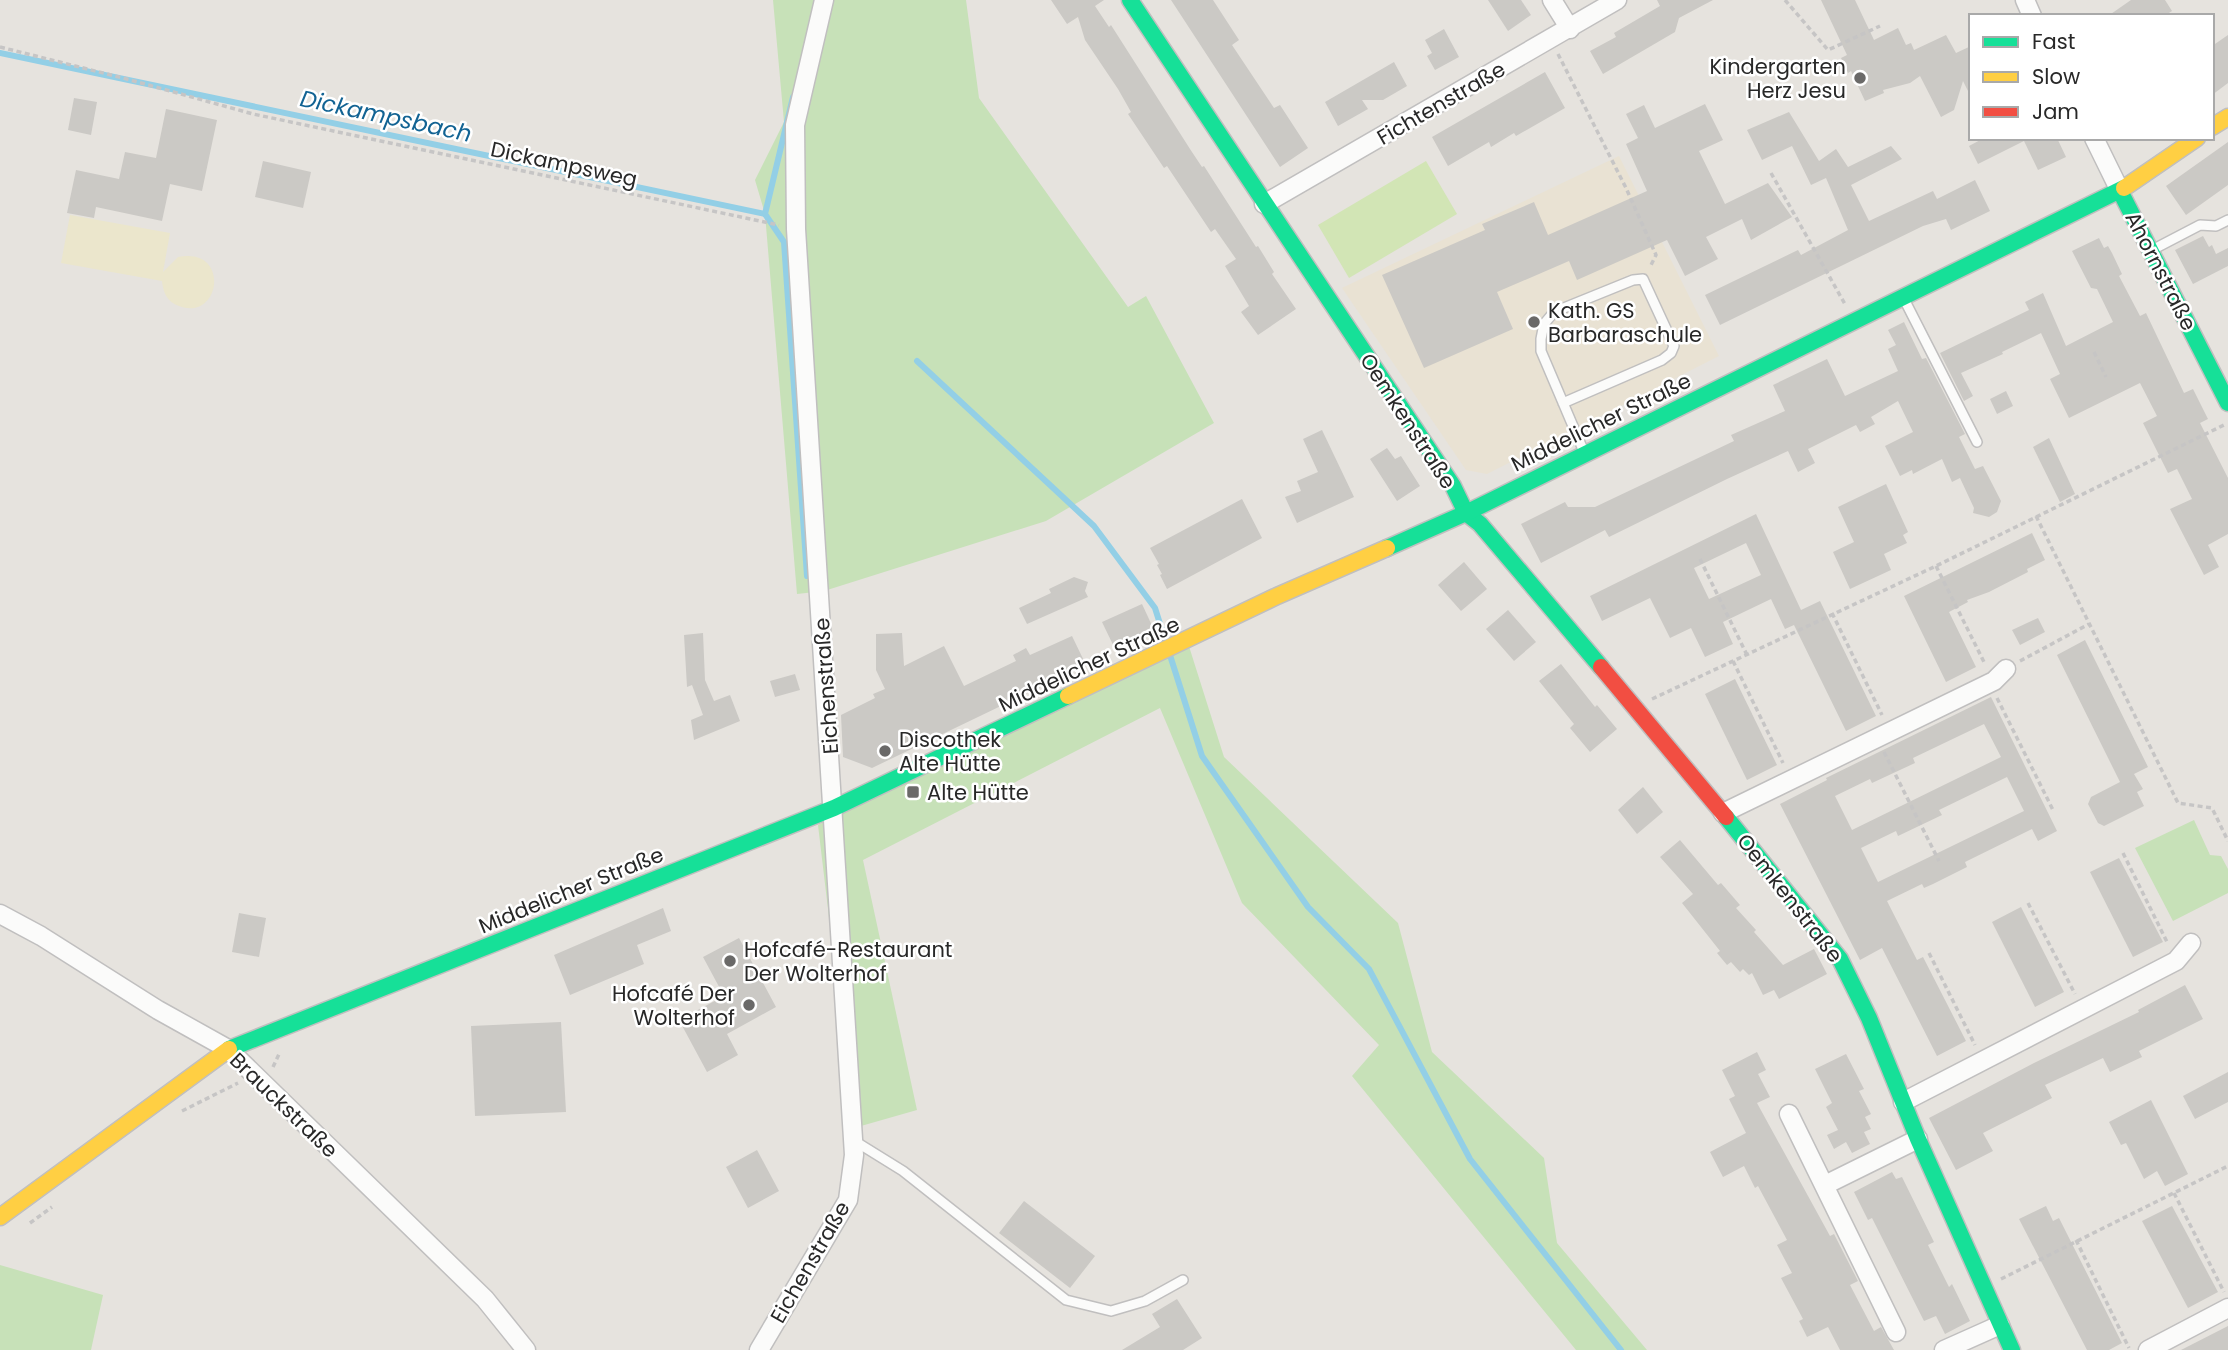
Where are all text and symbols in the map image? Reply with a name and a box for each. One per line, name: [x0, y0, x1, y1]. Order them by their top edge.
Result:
legend: [1969, 14, 2214, 140]
text: Fast: [2032, 27, 2075, 56]
place label: Kindergarten Herz Jesu: [1709, 52, 1846, 105]
street label: Fichtenstraße: [1371, 54, 1511, 152]
text: Slow: [2032, 62, 2080, 91]
marker: Kindergarten Herz Jesu: [1852, 70, 1868, 86]
water label: Dickampsbach: [297, 82, 475, 150]
text: Jam: [2032, 97, 2079, 126]
street label: Dickampsweg: [488, 134, 640, 194]
street label: Ahornstraße: [2119, 206, 2203, 336]
place label: Kath. GS Barbaraschule: [1548, 296, 1702, 349]
marker: Kath. GS Barbaraschule: [1526, 314, 1542, 330]
street label: Oemkenstraße: [1353, 348, 1463, 494]
street label: Middelicher Straße: [1506, 366, 1696, 478]
street label: Middelicher Straße: [994, 609, 1184, 719]
street label: Eichenstraße: [807, 617, 845, 755]
place label: Discothek Alte Hütte: [899, 725, 1001, 778]
marker: Discothek Alte Hütte: [877, 743, 893, 759]
place label: Alte Hütte: [927, 778, 1029, 807]
marker: Alte Hütte: [905, 784, 921, 800]
street label: Oemkenstraße: [1730, 827, 1850, 969]
street label: Middelicher Straße: [474, 840, 668, 940]
place label: Hofcafé-Restaurant Der Wolterhof: [744, 935, 952, 988]
marker: Hofcafé-Restaurant Der Wolterhof: [722, 953, 738, 969]
place label: Hofcafé Der Wolterhof: [612, 979, 735, 1032]
marker: Hofcafé Der Wolterhof: [741, 997, 757, 1013]
street label: Brauckstraße: [224, 1046, 344, 1164]
street label: Eichenstraße: [763, 1196, 857, 1328]

